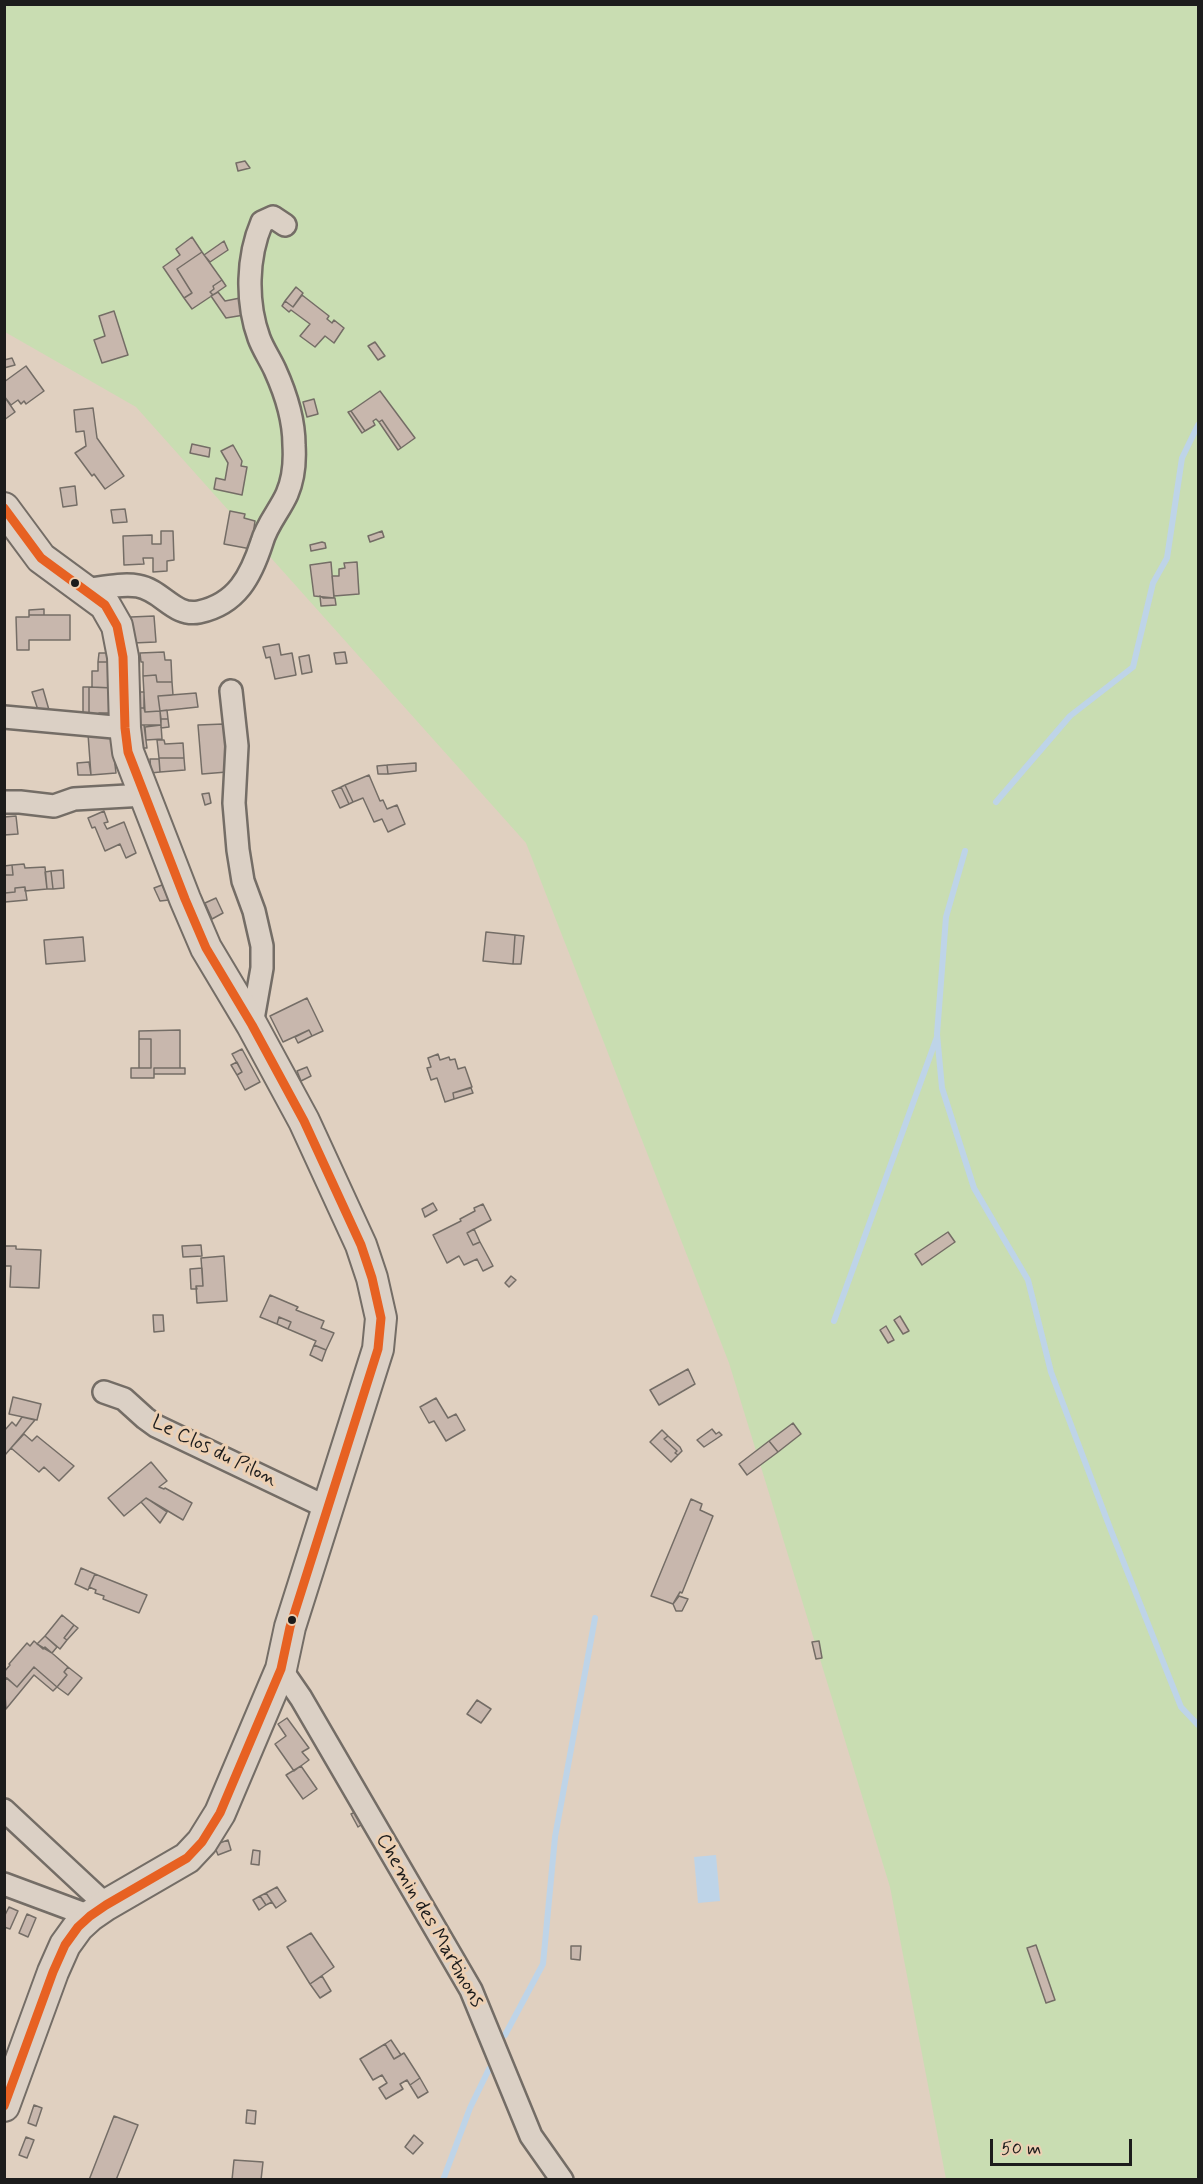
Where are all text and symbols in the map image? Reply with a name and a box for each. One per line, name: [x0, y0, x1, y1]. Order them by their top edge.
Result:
unlabelled marker: [69, 577, 81, 589]
street label: Le Clos du Pilon: [147, 1411, 281, 1493]
unlabelled marker: [286, 1614, 298, 1626]
street label: Chemin des Martinons: [369, 1830, 489, 2012]
scale bar: [993, 2127, 1136, 2165]
text: 50 m: [1001, 2137, 1041, 2161]

